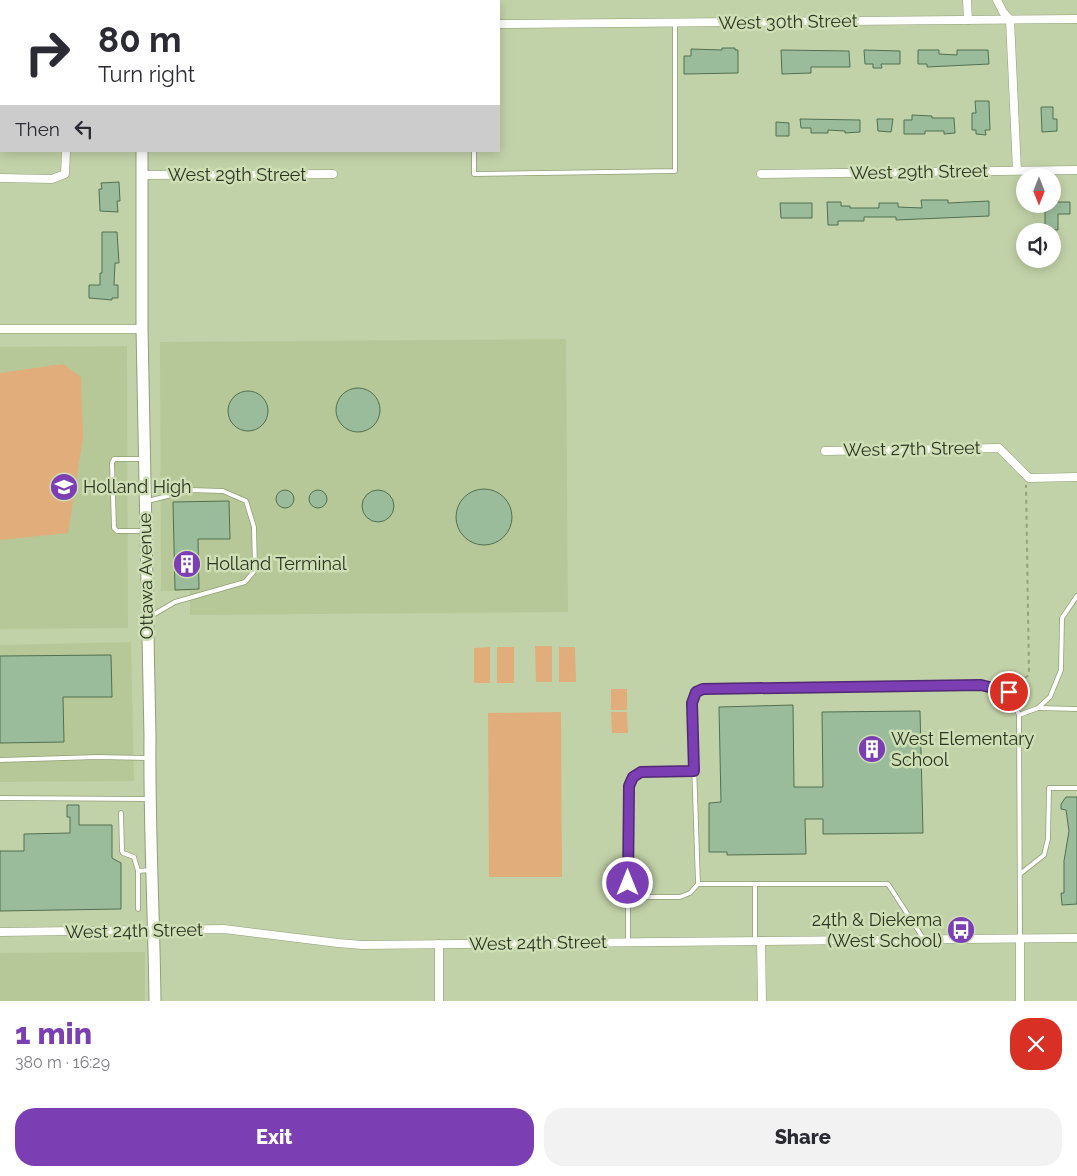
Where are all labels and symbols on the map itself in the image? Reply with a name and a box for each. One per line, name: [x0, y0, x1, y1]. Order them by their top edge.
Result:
street label: West 30th Street: [718, 10, 858, 33]
street label: West 29th Street: [850, 160, 988, 183]
street label: West 29th Street: [168, 164, 306, 185]
north arrow: [1016, 168, 1061, 212]
street label: West 27th Street: [843, 437, 981, 460]
school or university icon: Holland High: [49, 472, 79, 502]
place label: Holland High: [83, 476, 192, 497]
street label: Ottawa Avenue: [134, 512, 157, 639]
building icon: Holland Terminal: [172, 549, 202, 579]
place label: Holland Terminal: [206, 553, 347, 574]
pin: [988, 671, 1030, 713]
place label: West Elementary School: [891, 728, 1035, 770]
building icon: West Elementary School: [857, 734, 887, 764]
position arrow: [601, 856, 653, 908]
place label: 24th & Diekema (West School): [812, 909, 942, 951]
bus stop icon: 24th & Diekema (West School): [946, 915, 976, 945]
street label: West 24th Street: [65, 919, 203, 942]
street label: West 24th Street: [469, 931, 607, 954]

